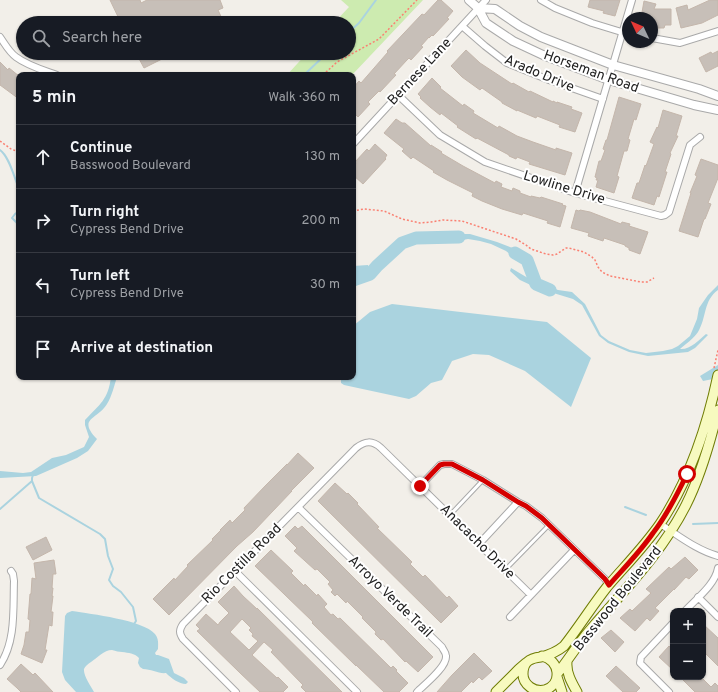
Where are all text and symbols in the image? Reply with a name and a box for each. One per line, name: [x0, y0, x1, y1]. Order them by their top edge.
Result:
north arrow: [622, 12, 658, 48]
search box: [16, 16, 356, 60]
icon: search: [30, 27, 52, 49]
text: Search here: [62, 29, 142, 48]
street label: Bernese Lane: [384, 35, 456, 109]
street label: Horseman Road: [541, 47, 641, 97]
street label: Arado Drive: [501, 52, 577, 96]
text: 5 min: [32, 87, 76, 109]
text: Walk · 360 m: [268, 90, 340, 106]
text: Continue: [70, 139, 132, 158]
icon: ahead: [32, 146, 54, 168]
text: 130 m: [305, 149, 340, 165]
text: Basswood Boulevard: [70, 158, 191, 174]
street label: Lowline Drive: [521, 167, 607, 209]
text: Turn right: [70, 203, 139, 222]
icon: right: [32, 210, 54, 232]
text: 200 m: [301, 213, 340, 229]
text: Cypress Bend Drive: [70, 222, 184, 238]
text: Turn left: [70, 267, 130, 286]
icon: left: [32, 274, 54, 296]
text: 30 m: [310, 277, 340, 293]
text: Cypress Bend Drive: [70, 286, 184, 302]
icon: arrive: [32, 338, 54, 360]
text: Arrive at destination: [70, 339, 213, 358]
route start: [678, 465, 696, 483]
route end: [411, 477, 429, 495]
street label: Anacacho Drive: [436, 501, 518, 583]
street label: Rio Costilla Road: [198, 520, 286, 608]
street label: Basswood Boulevard: [570, 543, 666, 655]
street label: Arroyo Verde Trail: [344, 552, 436, 642]
map controls: [670, 608, 706, 680]
button: +: [670, 608, 706, 644]
button: −: [670, 644, 706, 680]

